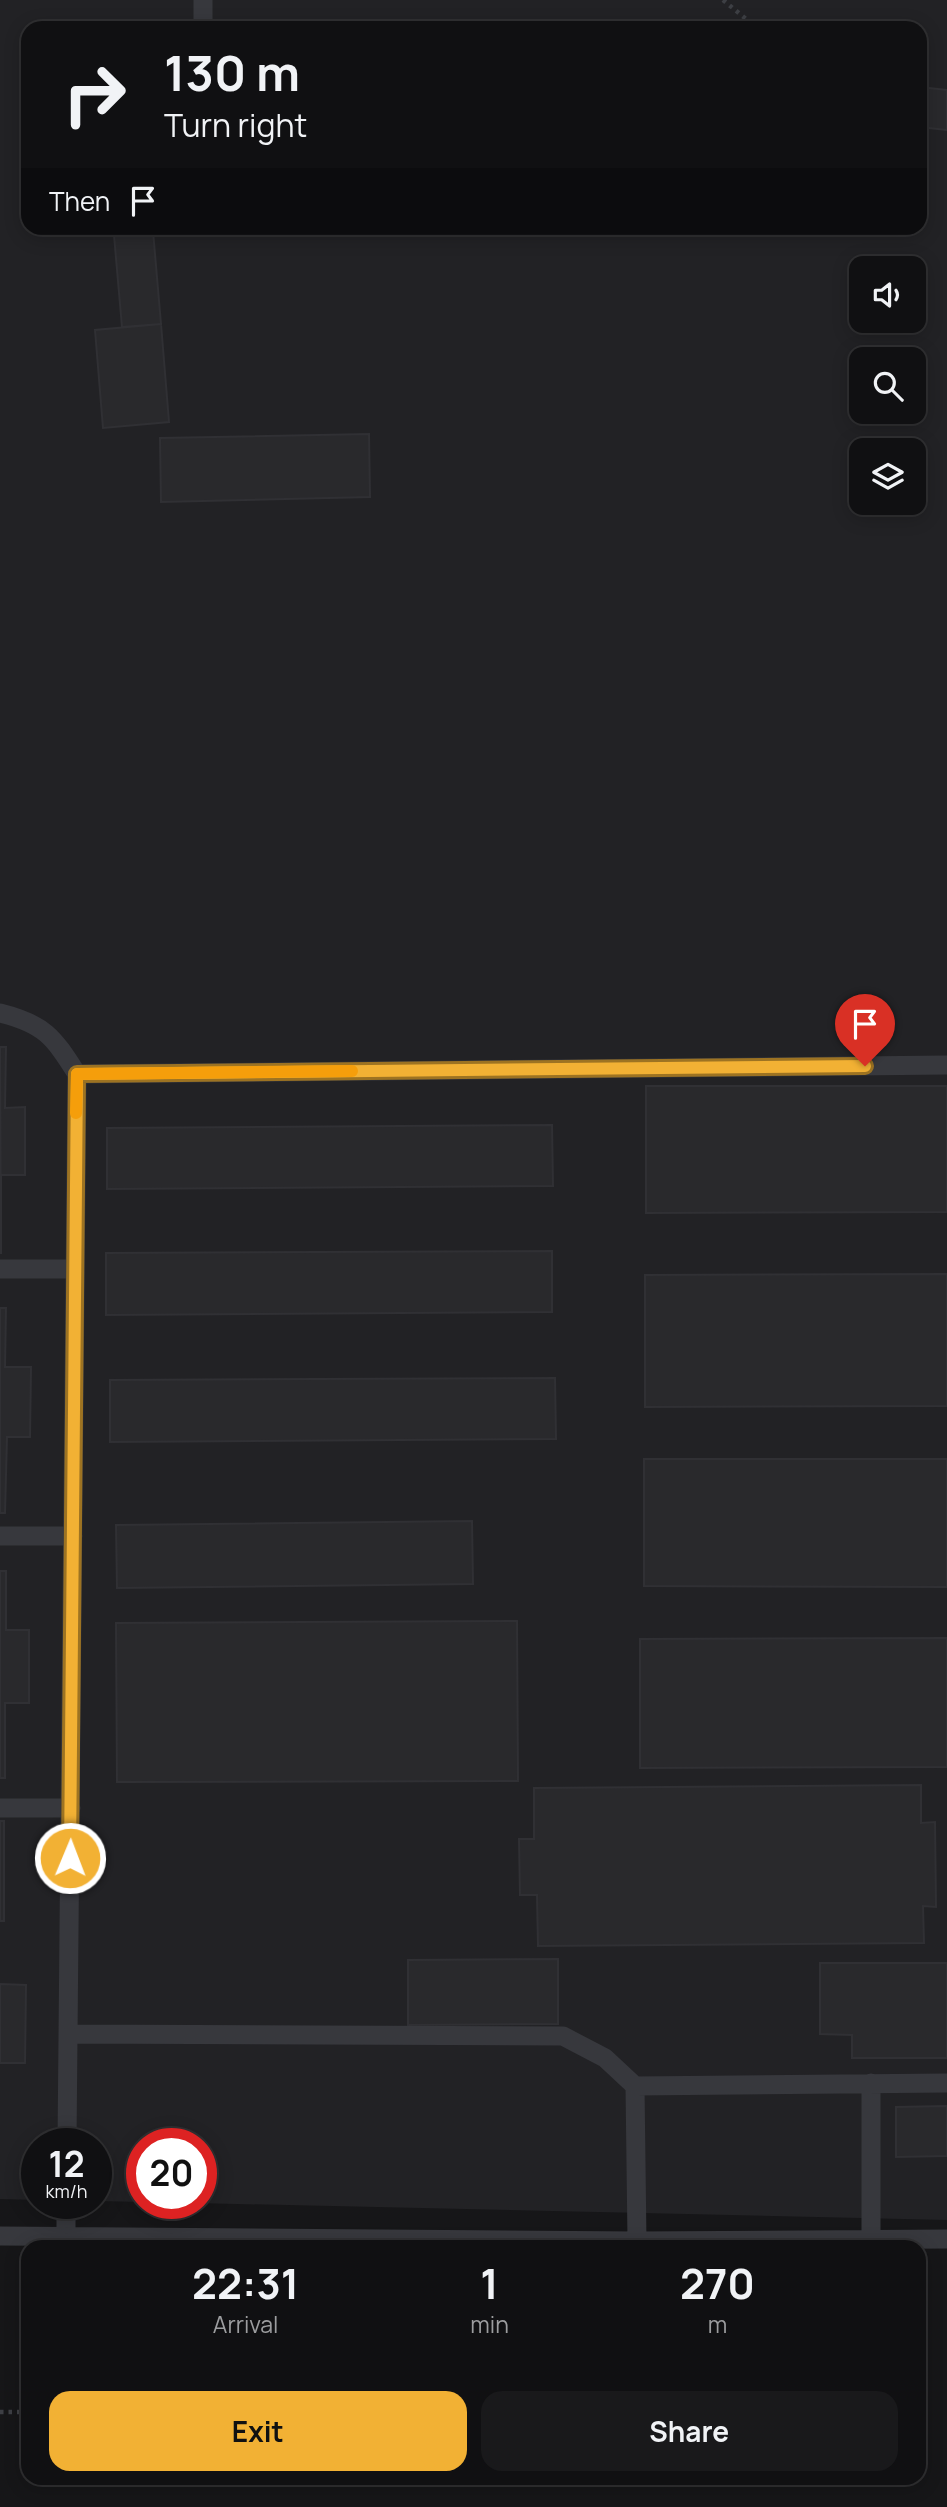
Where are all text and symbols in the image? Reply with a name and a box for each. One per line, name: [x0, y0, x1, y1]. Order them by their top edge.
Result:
text: 130 m: [164, 39, 300, 106]
icon: right: [49, 49, 140, 140]
text: Turn right: [164, 103, 307, 147]
icon: arrive: [124, 182, 162, 220]
text: Then: [49, 183, 110, 219]
map controls: [849, 256, 926, 515]
button: sound: [849, 256, 926, 333]
button: search: [849, 347, 926, 424]
button: layers: [849, 438, 926, 515]
pin: [835, 994, 895, 1066]
icon: arrive: [846, 1005, 884, 1043]
position arrow: [33, 1821, 107, 1895]
speed limit sign: 20: [126, 2128, 217, 2219]
text: 12: [48, 2140, 85, 2188]
text: km/h: [46, 2179, 87, 2203]
text: 22:31: [192, 2254, 299, 2312]
text: 1: [480, 2254, 499, 2312]
text: 270: [680, 2254, 755, 2312]
text: Arrival: [213, 2308, 278, 2340]
text: min: [470, 2308, 509, 2340]
text: m: [708, 2308, 727, 2340]
button: Exit: [49, 2391, 467, 2471]
button: Share: [481, 2391, 898, 2471]

